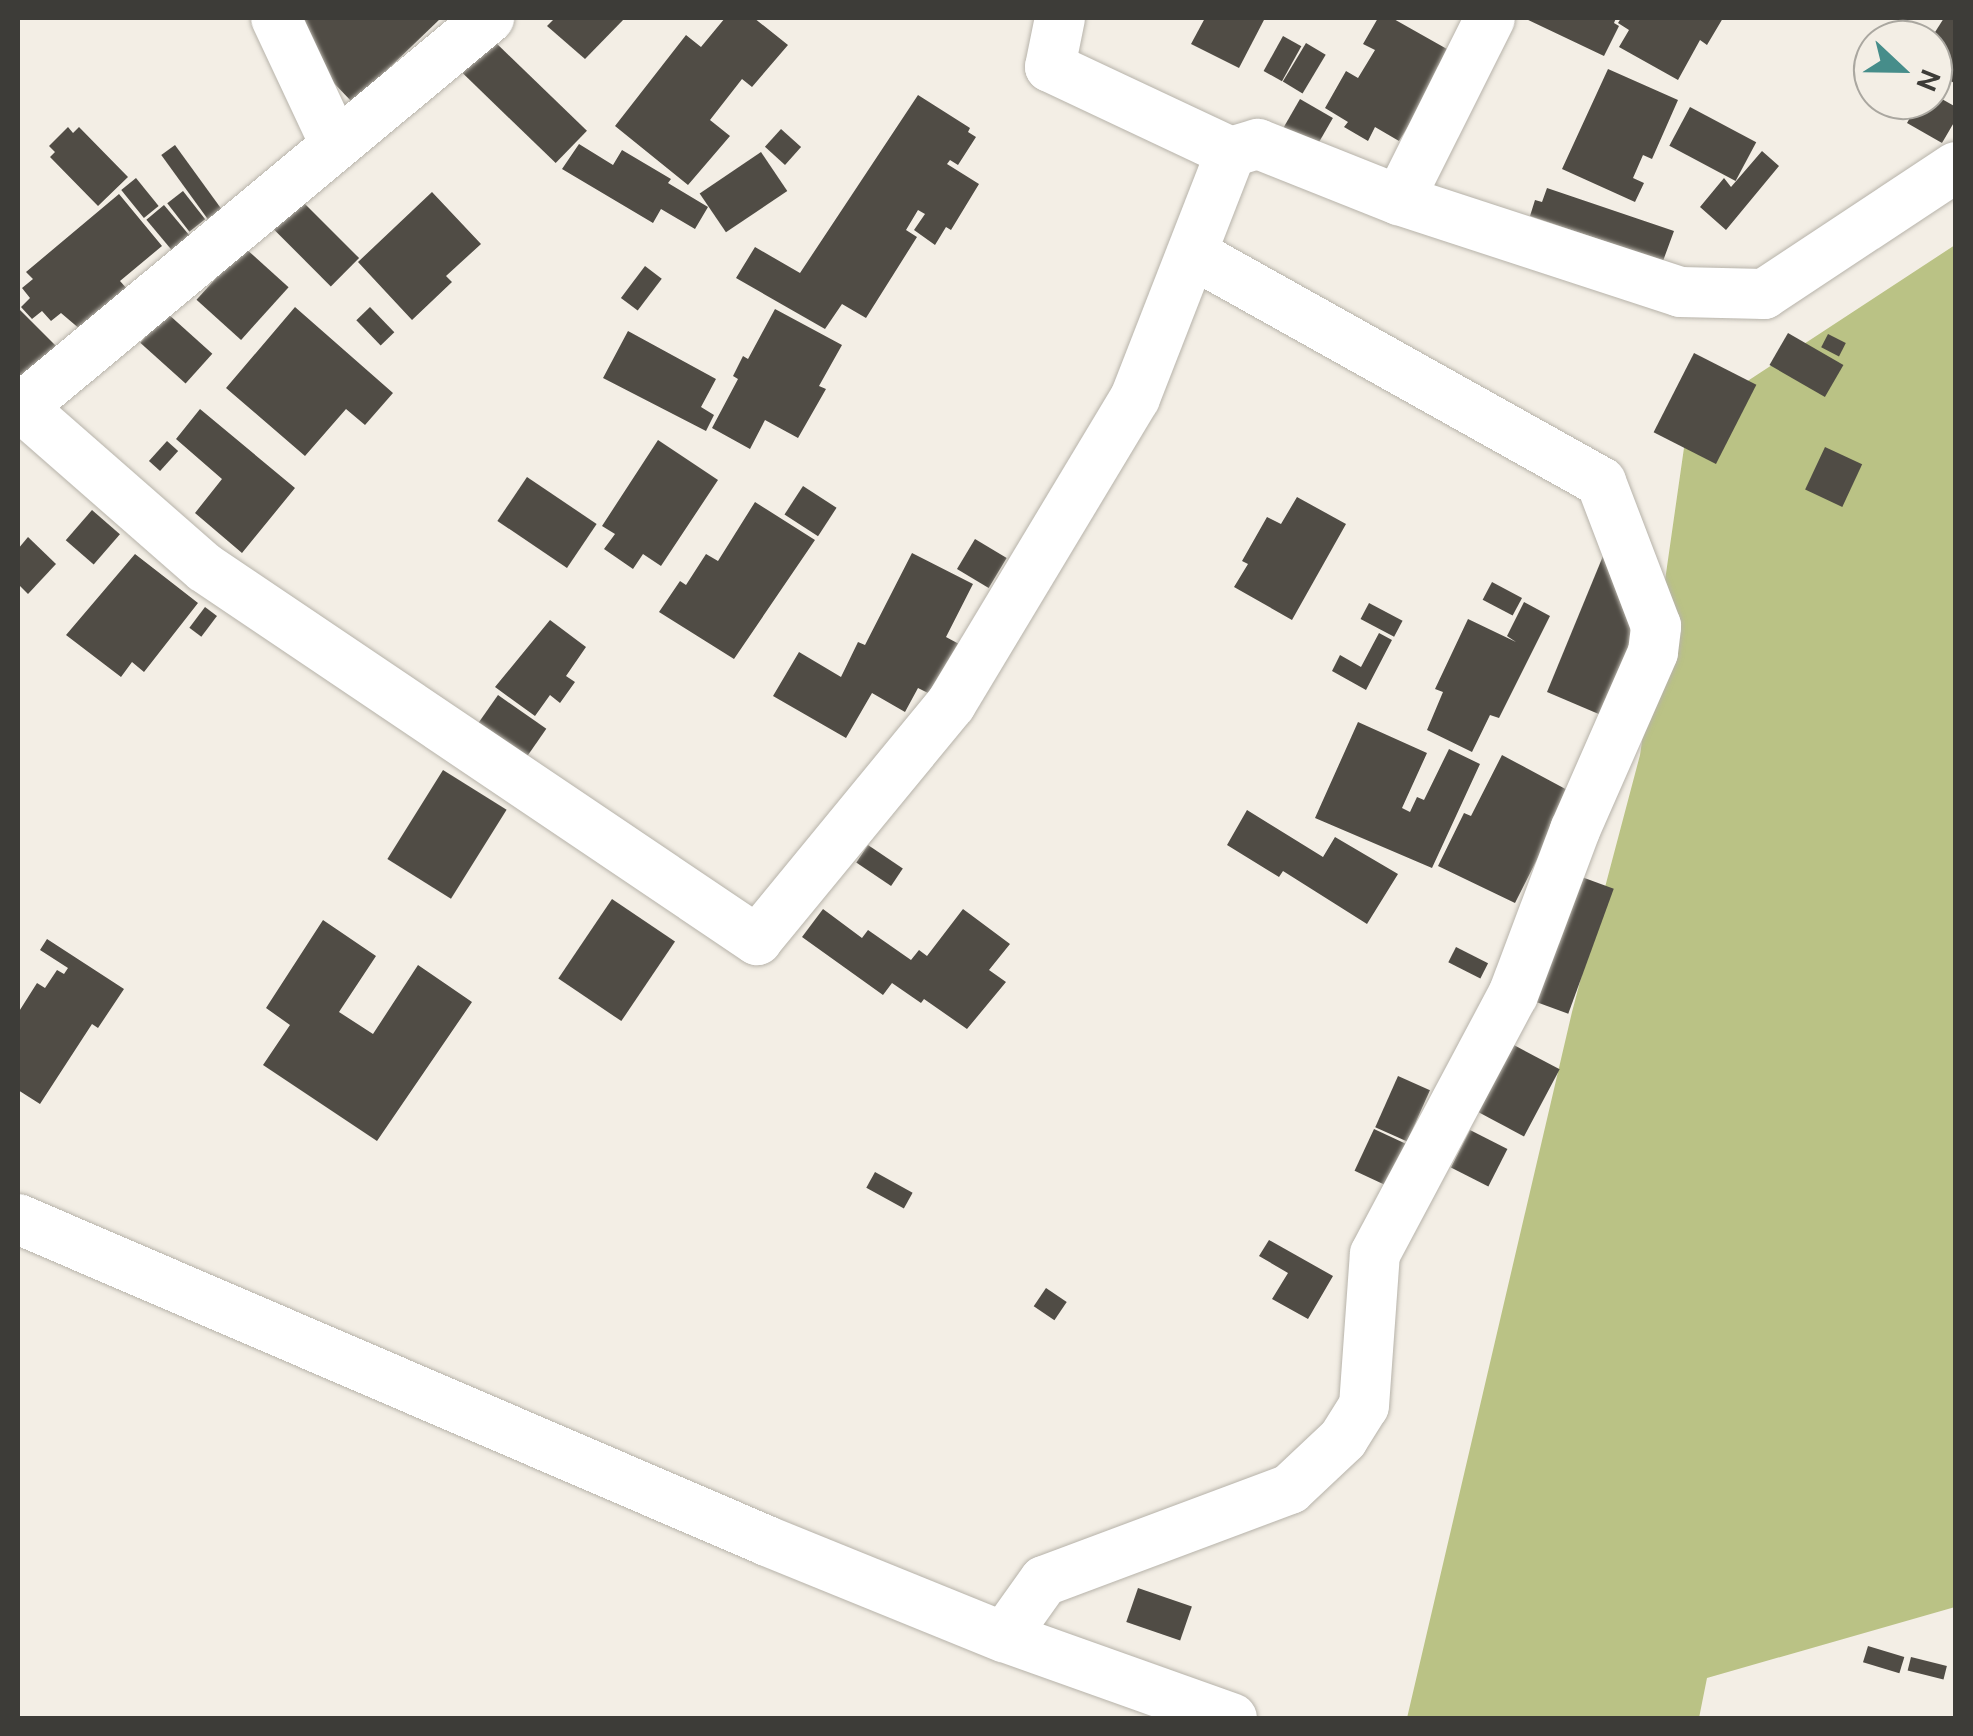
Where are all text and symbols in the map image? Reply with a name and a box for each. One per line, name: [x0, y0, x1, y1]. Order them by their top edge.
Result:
north arrow: [1853, 20, 1953, 120]
text: N: [1911, 65, 1948, 96]

